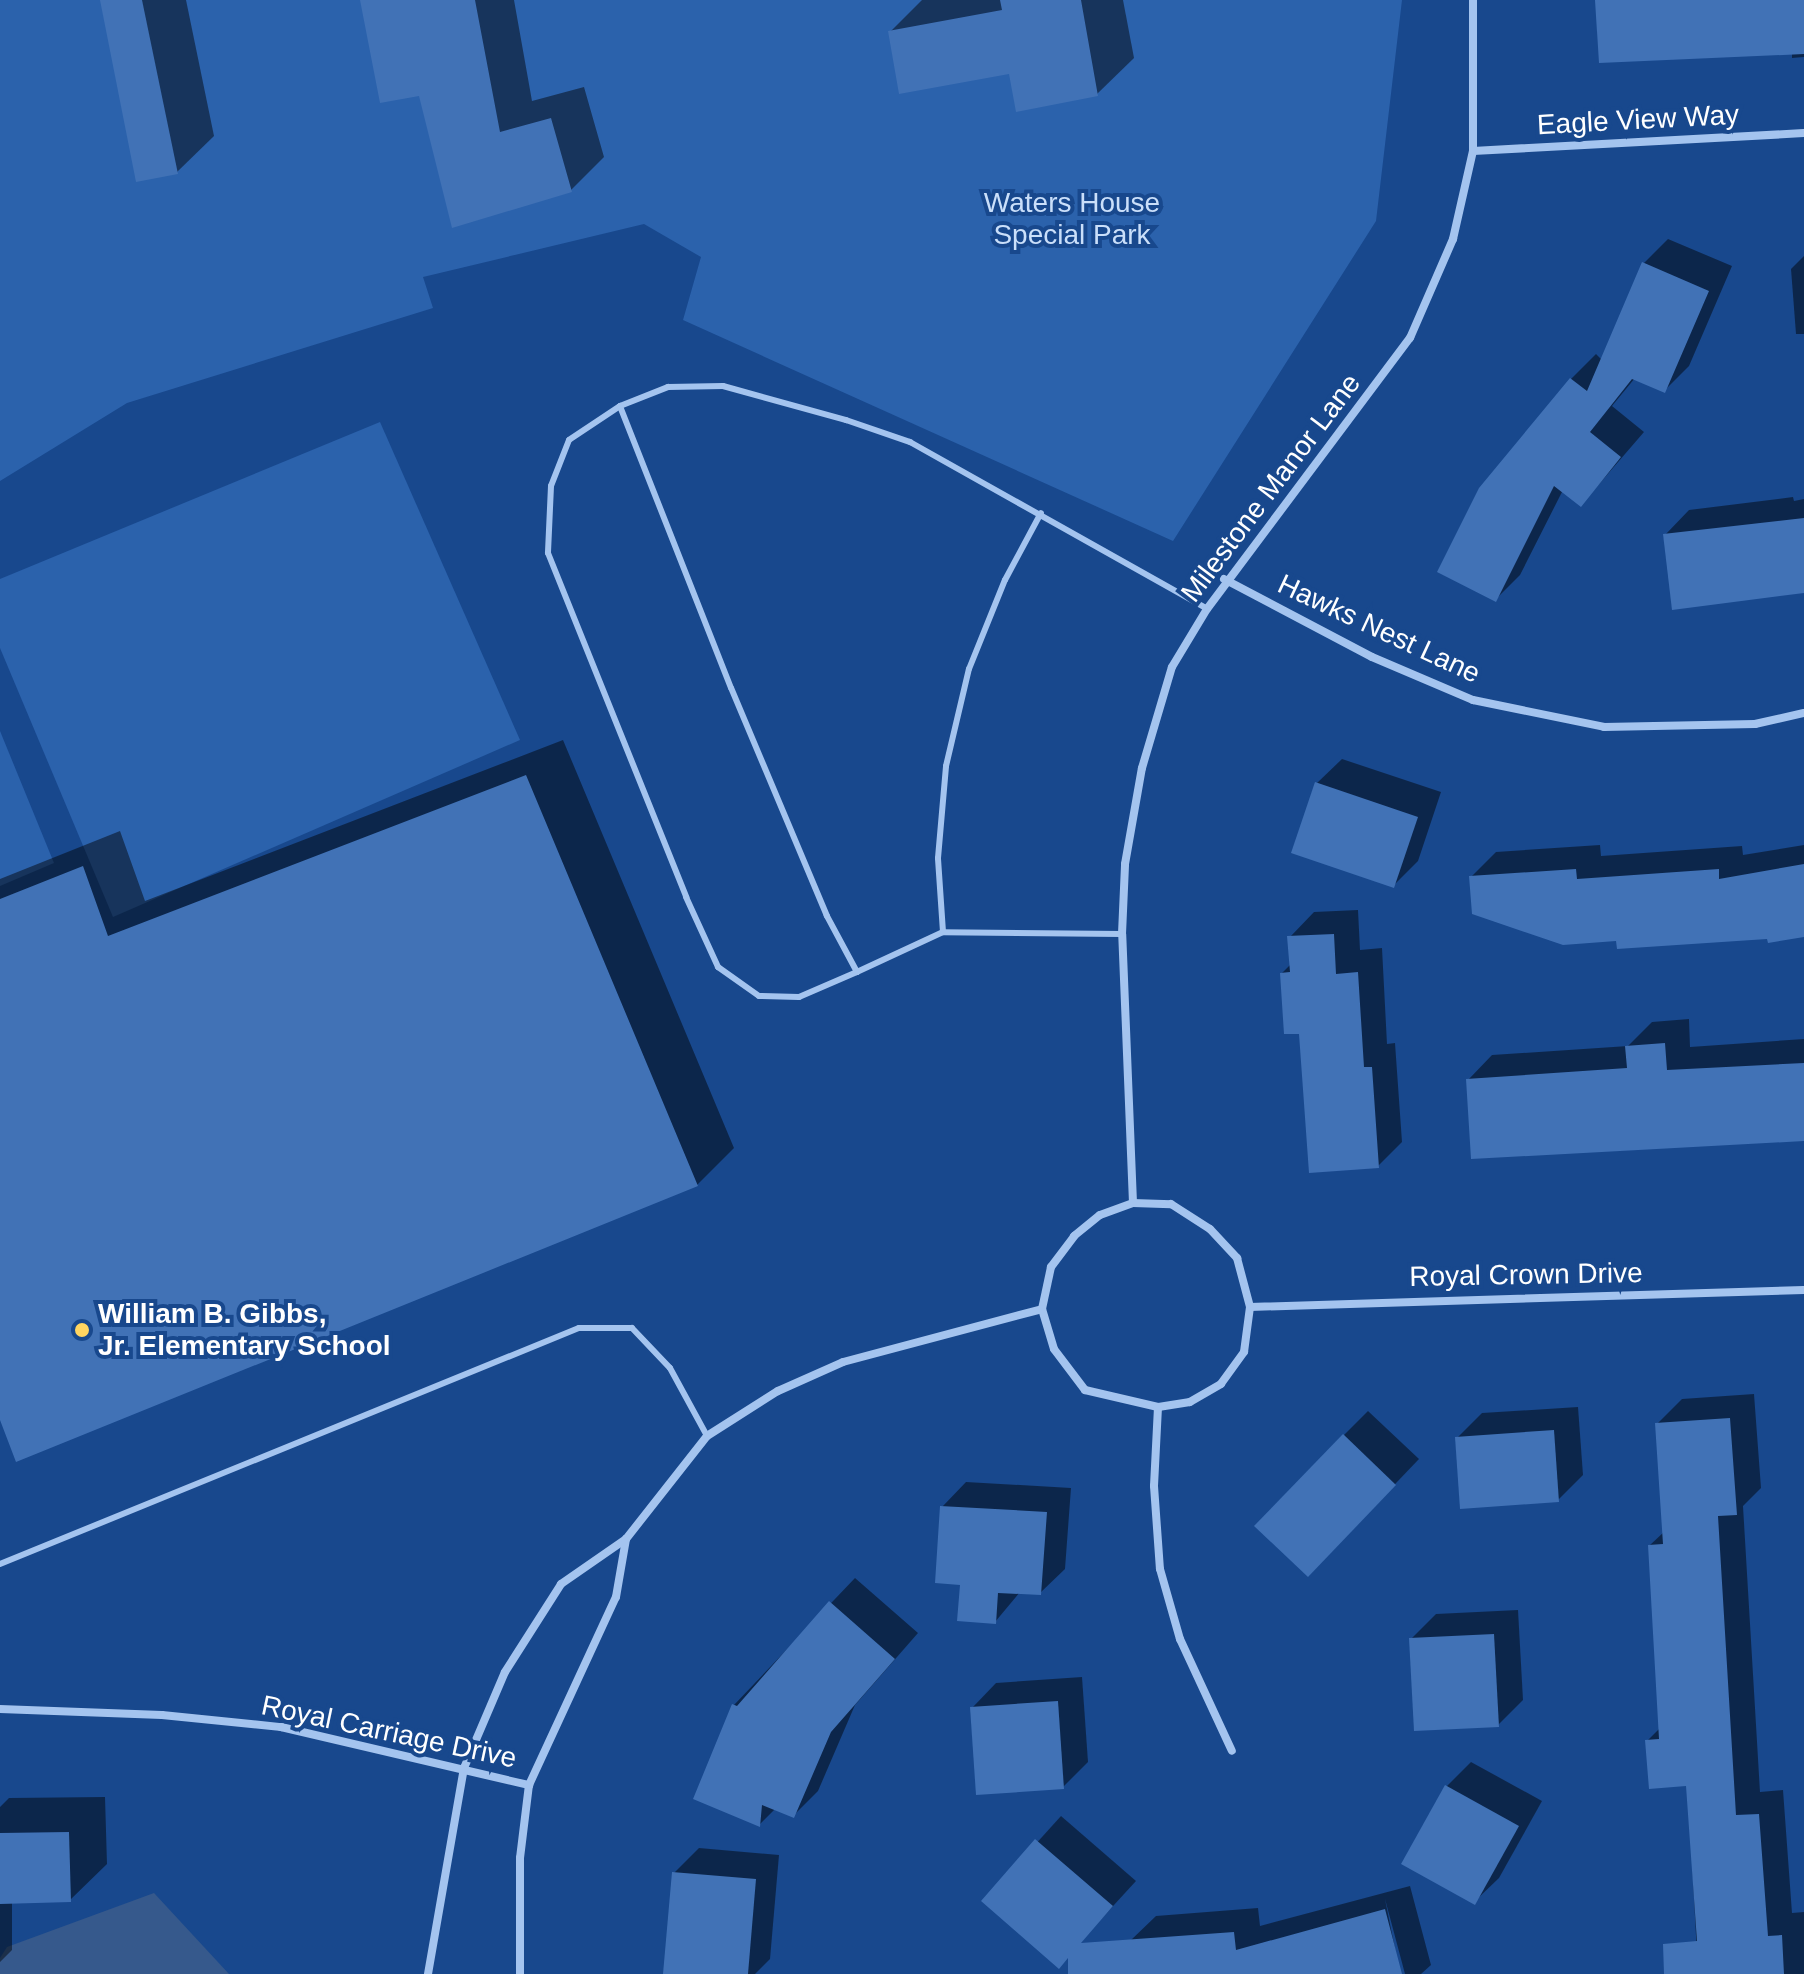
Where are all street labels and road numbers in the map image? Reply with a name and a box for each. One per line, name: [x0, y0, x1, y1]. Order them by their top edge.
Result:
street label: Eagle View Way: [1536, 98, 1740, 142]
street label: Milestone Manor Lane: [1174, 367, 1368, 609]
street label: Hawks Nest Lane: [1272, 567, 1486, 691]
street label: Royal Crown Drive: [1409, 1256, 1643, 1294]
street label: Royal Carriage Drive: [258, 1689, 520, 1775]

